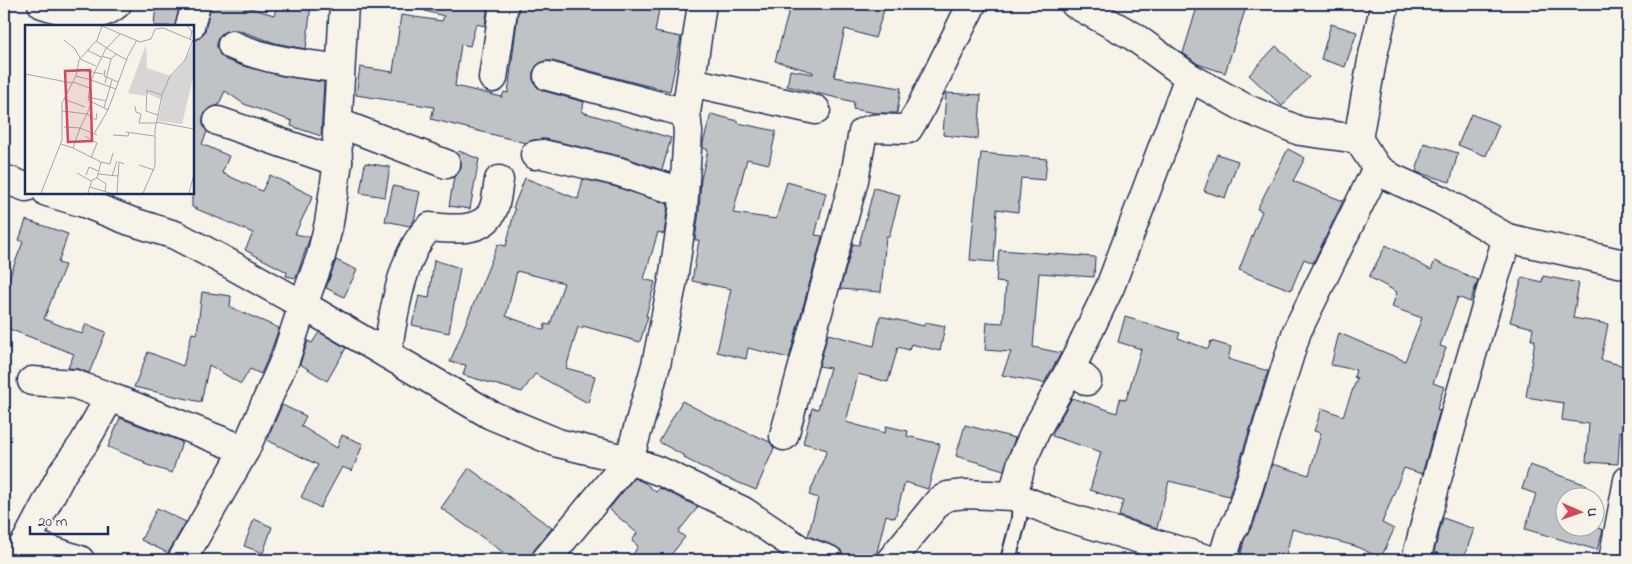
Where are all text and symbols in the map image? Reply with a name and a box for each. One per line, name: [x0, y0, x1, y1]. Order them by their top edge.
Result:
inset map: [25, 25, 194, 194]
north arrow: [1554, 486, 1604, 536]
scale bar: [30, 504, 108, 536]
text: U: [1581, 508, 1602, 517]
text: 20 m: [38, 511, 68, 533]

